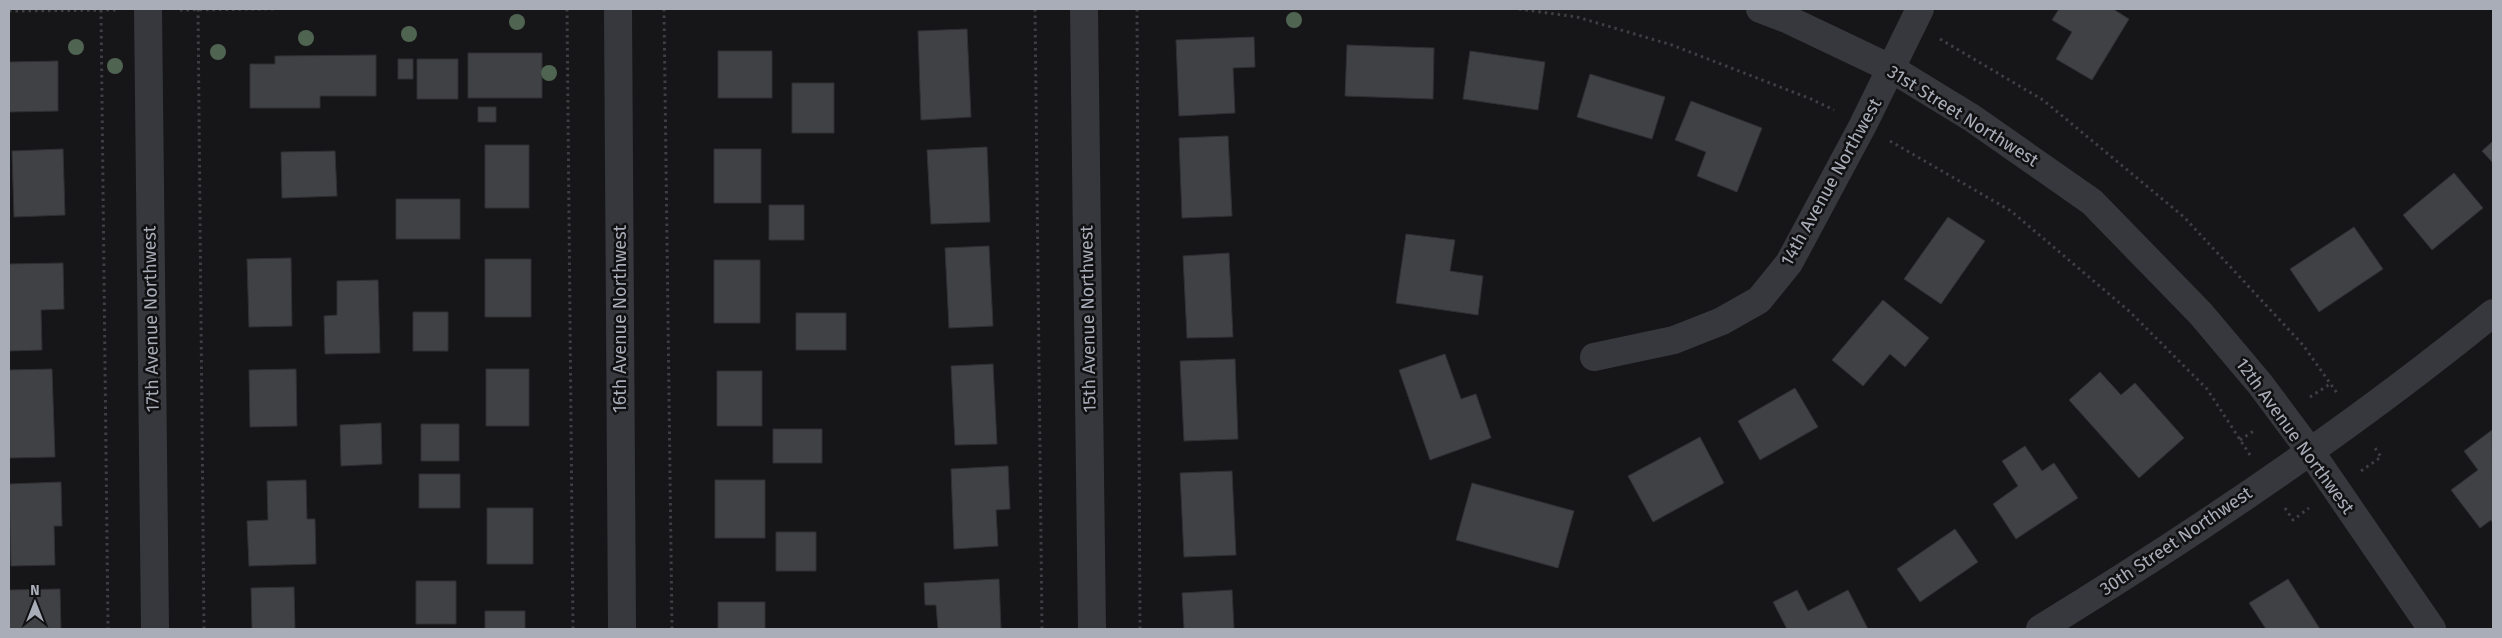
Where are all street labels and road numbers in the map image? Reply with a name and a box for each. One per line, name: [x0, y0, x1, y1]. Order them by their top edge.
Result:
street label: 31st Street Northwest: [1883, 61, 2043, 172]
street label: 14th Avenue Northwest: [1776, 94, 1886, 270]
street label: 16th Avenue Northwest: [609, 224, 631, 413]
street label: 17th Avenue Northwest: [138, 225, 164, 412]
street label: 15th Avenue Northwest: [1075, 225, 1101, 413]
street label: 12th Avenue Northwest: [2231, 354, 2359, 519]
street label: 30th Street Northwest: [2096, 482, 2257, 600]

